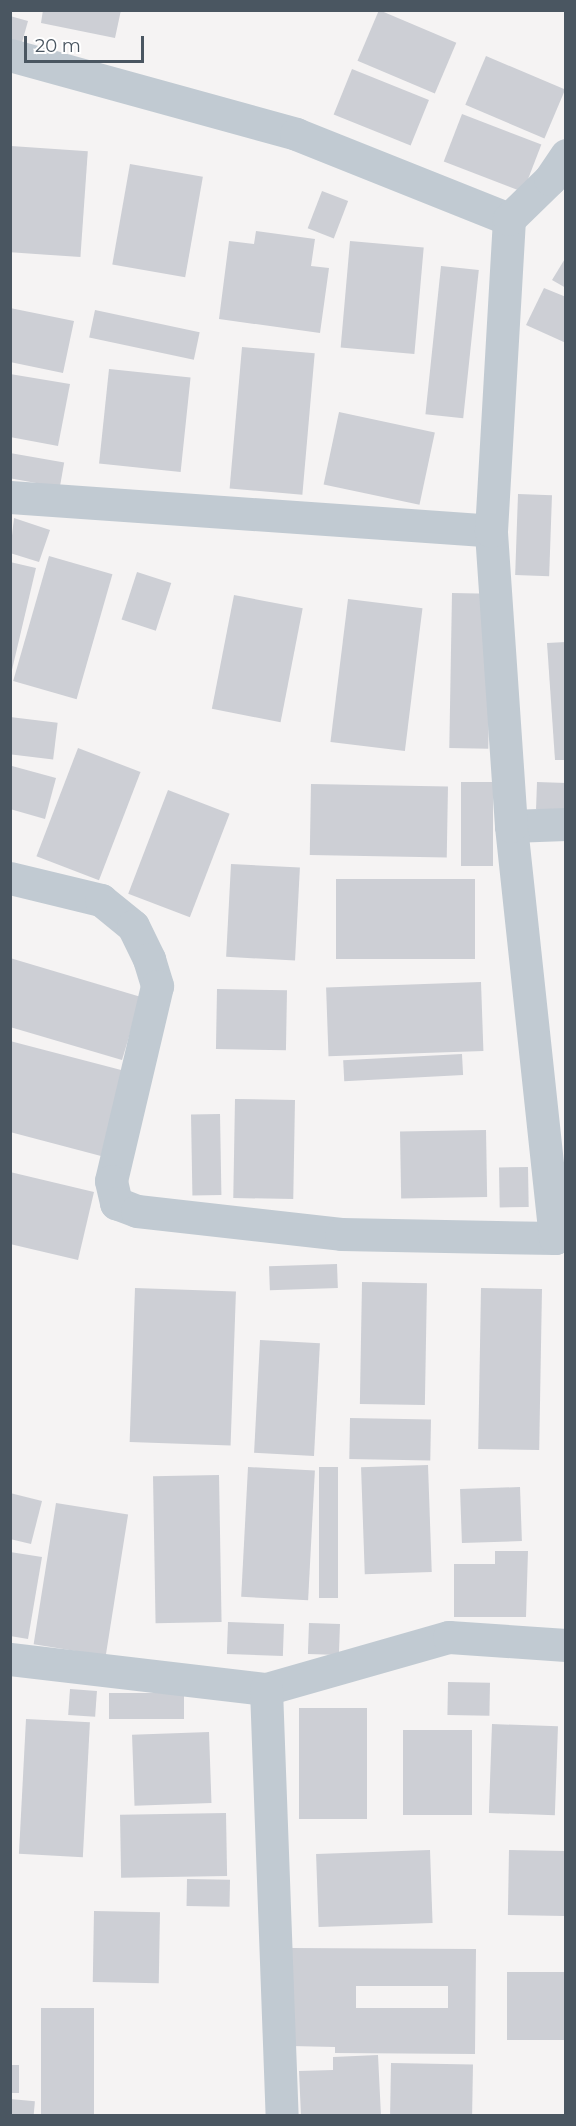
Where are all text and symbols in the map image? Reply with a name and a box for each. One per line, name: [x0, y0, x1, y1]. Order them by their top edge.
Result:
scale bar: [27, 24, 147, 62]
text: 20 m: [35, 35, 81, 57]

